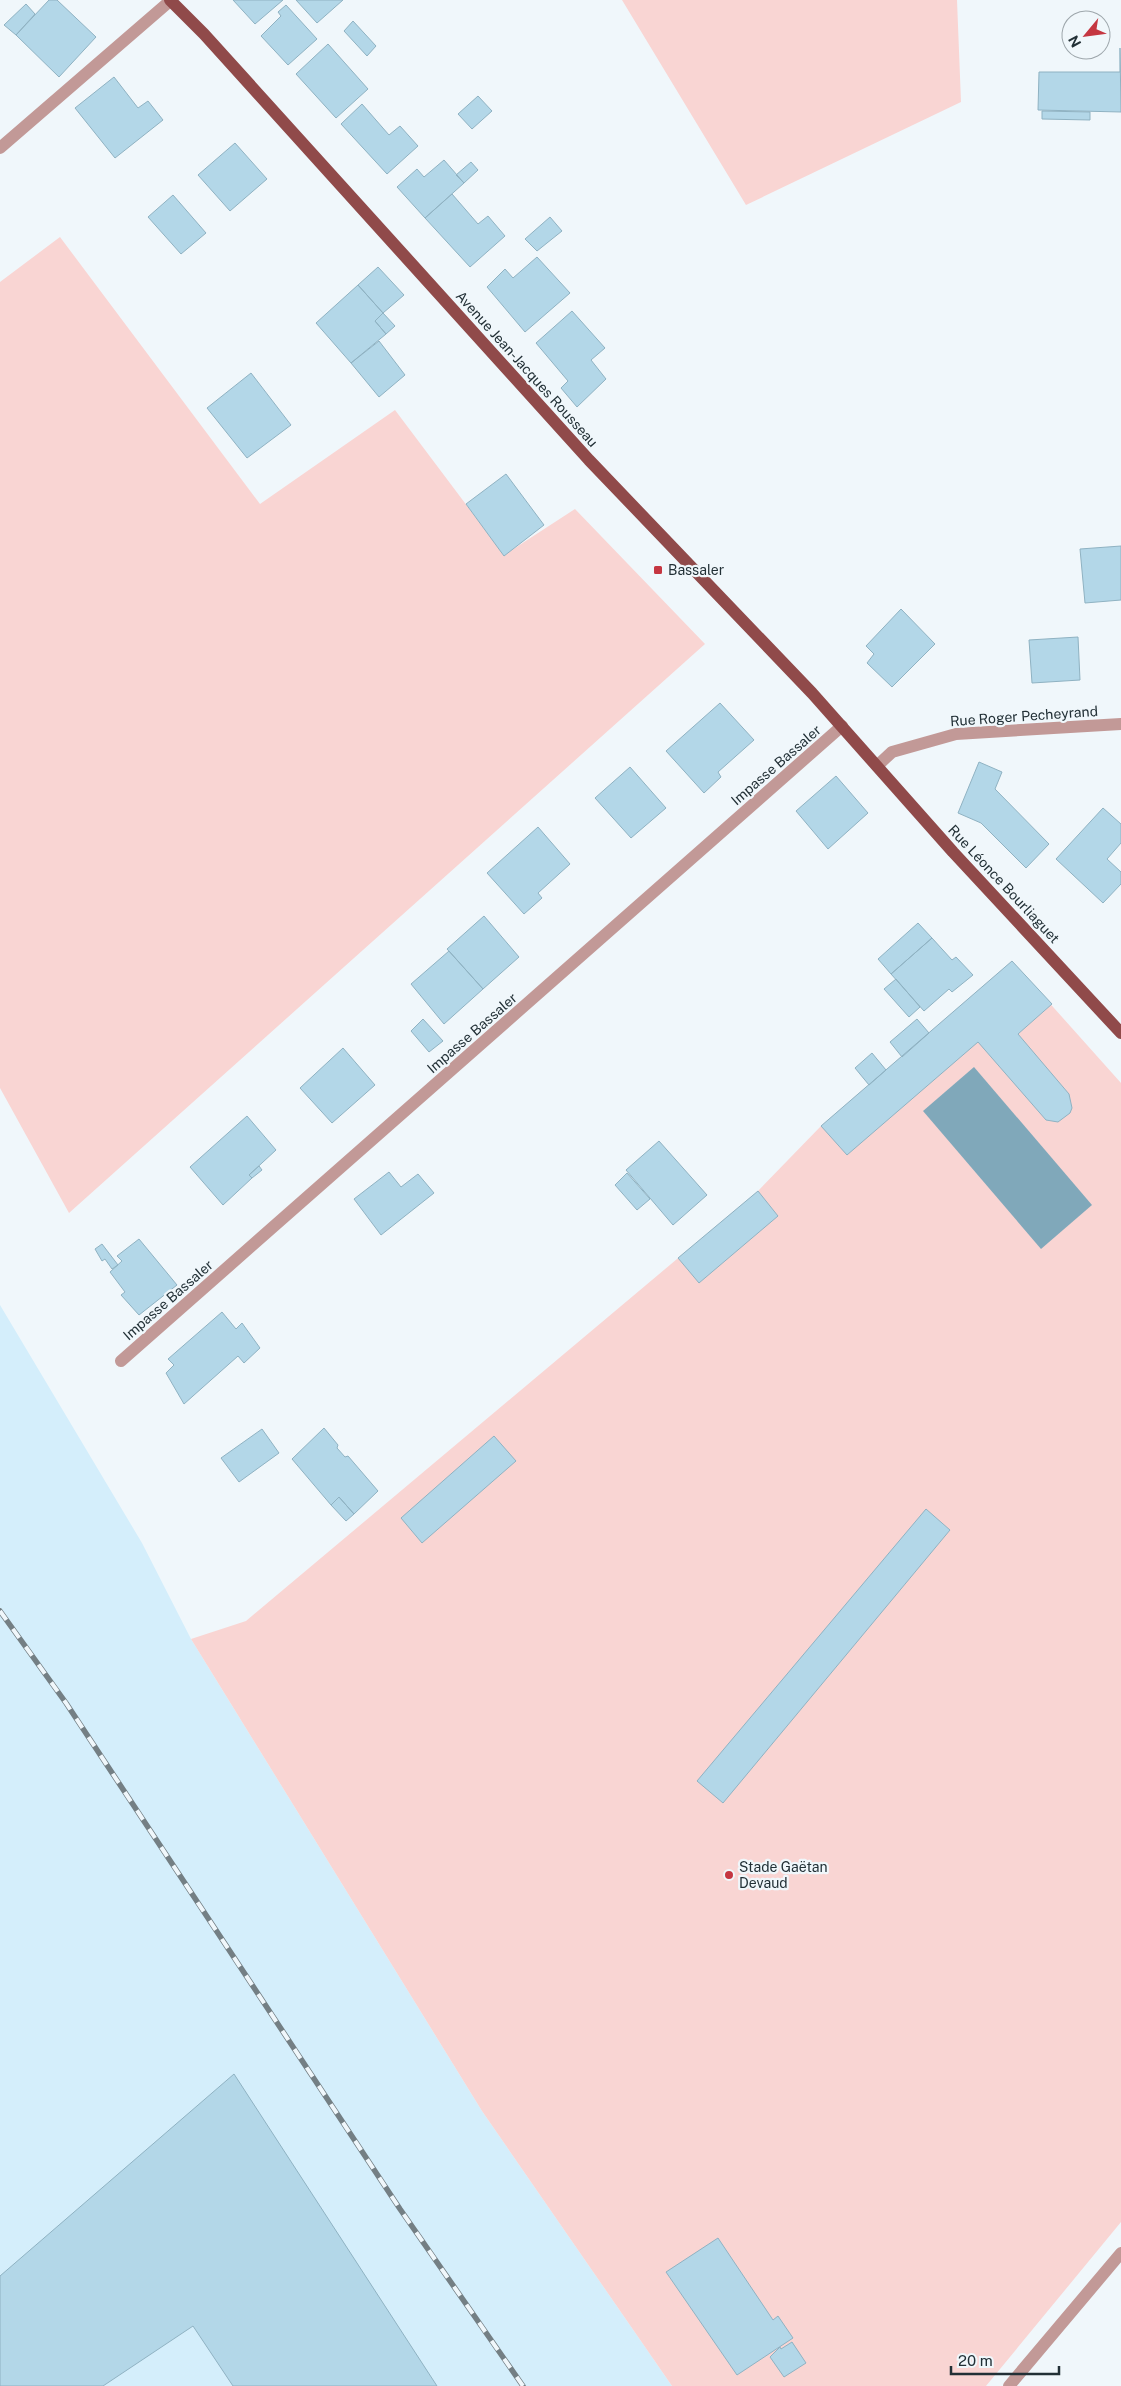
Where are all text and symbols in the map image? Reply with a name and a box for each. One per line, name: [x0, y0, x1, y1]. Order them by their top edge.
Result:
north arrow: [1061, 10, 1111, 60]
text: N: [1065, 33, 1084, 50]
street label: Avenue Jean-Jacques Rousseau: [453, 288, 601, 450]
place label: Bassaler: [668, 562, 724, 578]
marker: Bassaler: [652, 564, 664, 576]
street label: Rue Roger Pecheyrand: [950, 703, 1098, 729]
street label: Impasse Bassaler: [728, 722, 824, 808]
street label: Rue Léonce Bourliaguet: [945, 822, 1063, 946]
street label: Impasse Bassaler: [424, 990, 520, 1076]
street label: Impasse Bassaler: [120, 1257, 216, 1343]
place label: Stade Gaëtan Devaud: [739, 1859, 828, 1891]
marker: Stade Gaëtan Devaud: [723, 1869, 735, 1881]
scale bar: [951, 2344, 1058, 2376]
text: 20 m: [958, 2352, 993, 2369]

